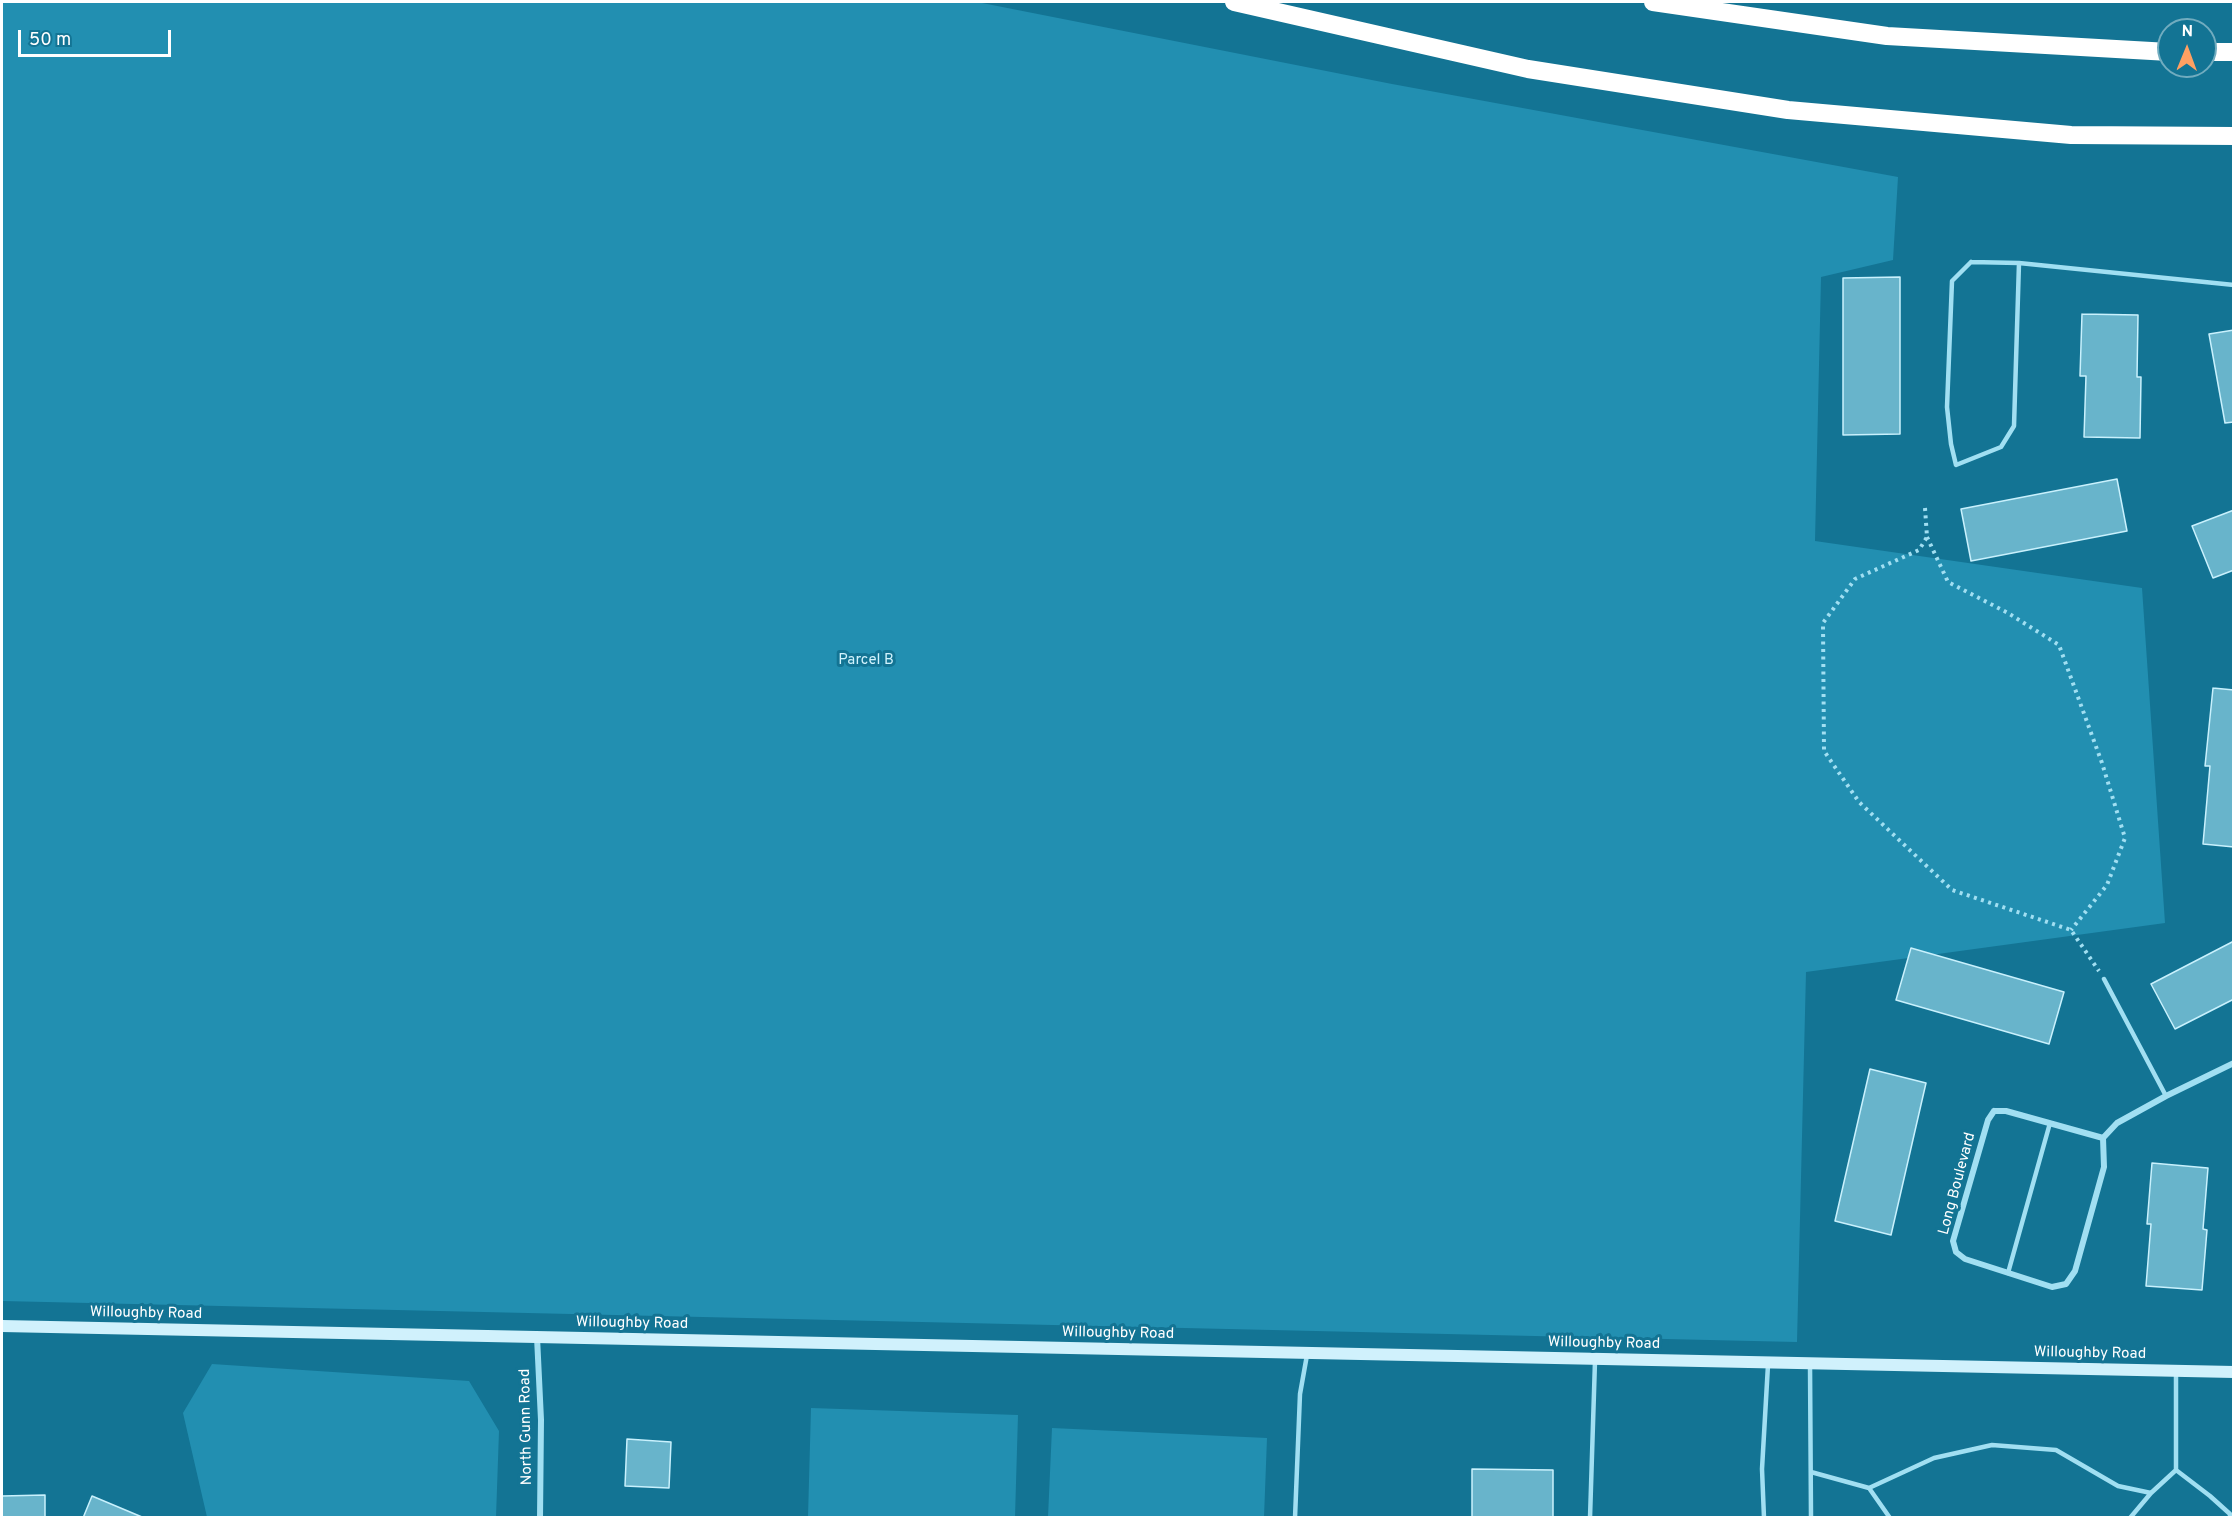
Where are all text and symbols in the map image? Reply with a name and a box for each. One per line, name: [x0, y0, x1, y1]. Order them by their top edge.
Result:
scale bar: [21, 18, 174, 56]
north arrow: [2157, 18, 2217, 78]
text: N: [2181, 22, 2193, 42]
text: 50 m: [29, 29, 71, 52]
park label: Parcel B: [838, 652, 894, 670]
street label: Long Boulevard: [1936, 1131, 1980, 1237]
street label: Willoughby Road: [90, 1304, 202, 1324]
street label: Willoughby Road: [576, 1314, 688, 1334]
street label: Willoughby Road: [1062, 1324, 1174, 1344]
street label: Willoughby Road: [1548, 1334, 1660, 1354]
street label: Willoughby Road: [2034, 1344, 2146, 1364]
street label: North Gunn Road: [517, 1369, 537, 1485]

